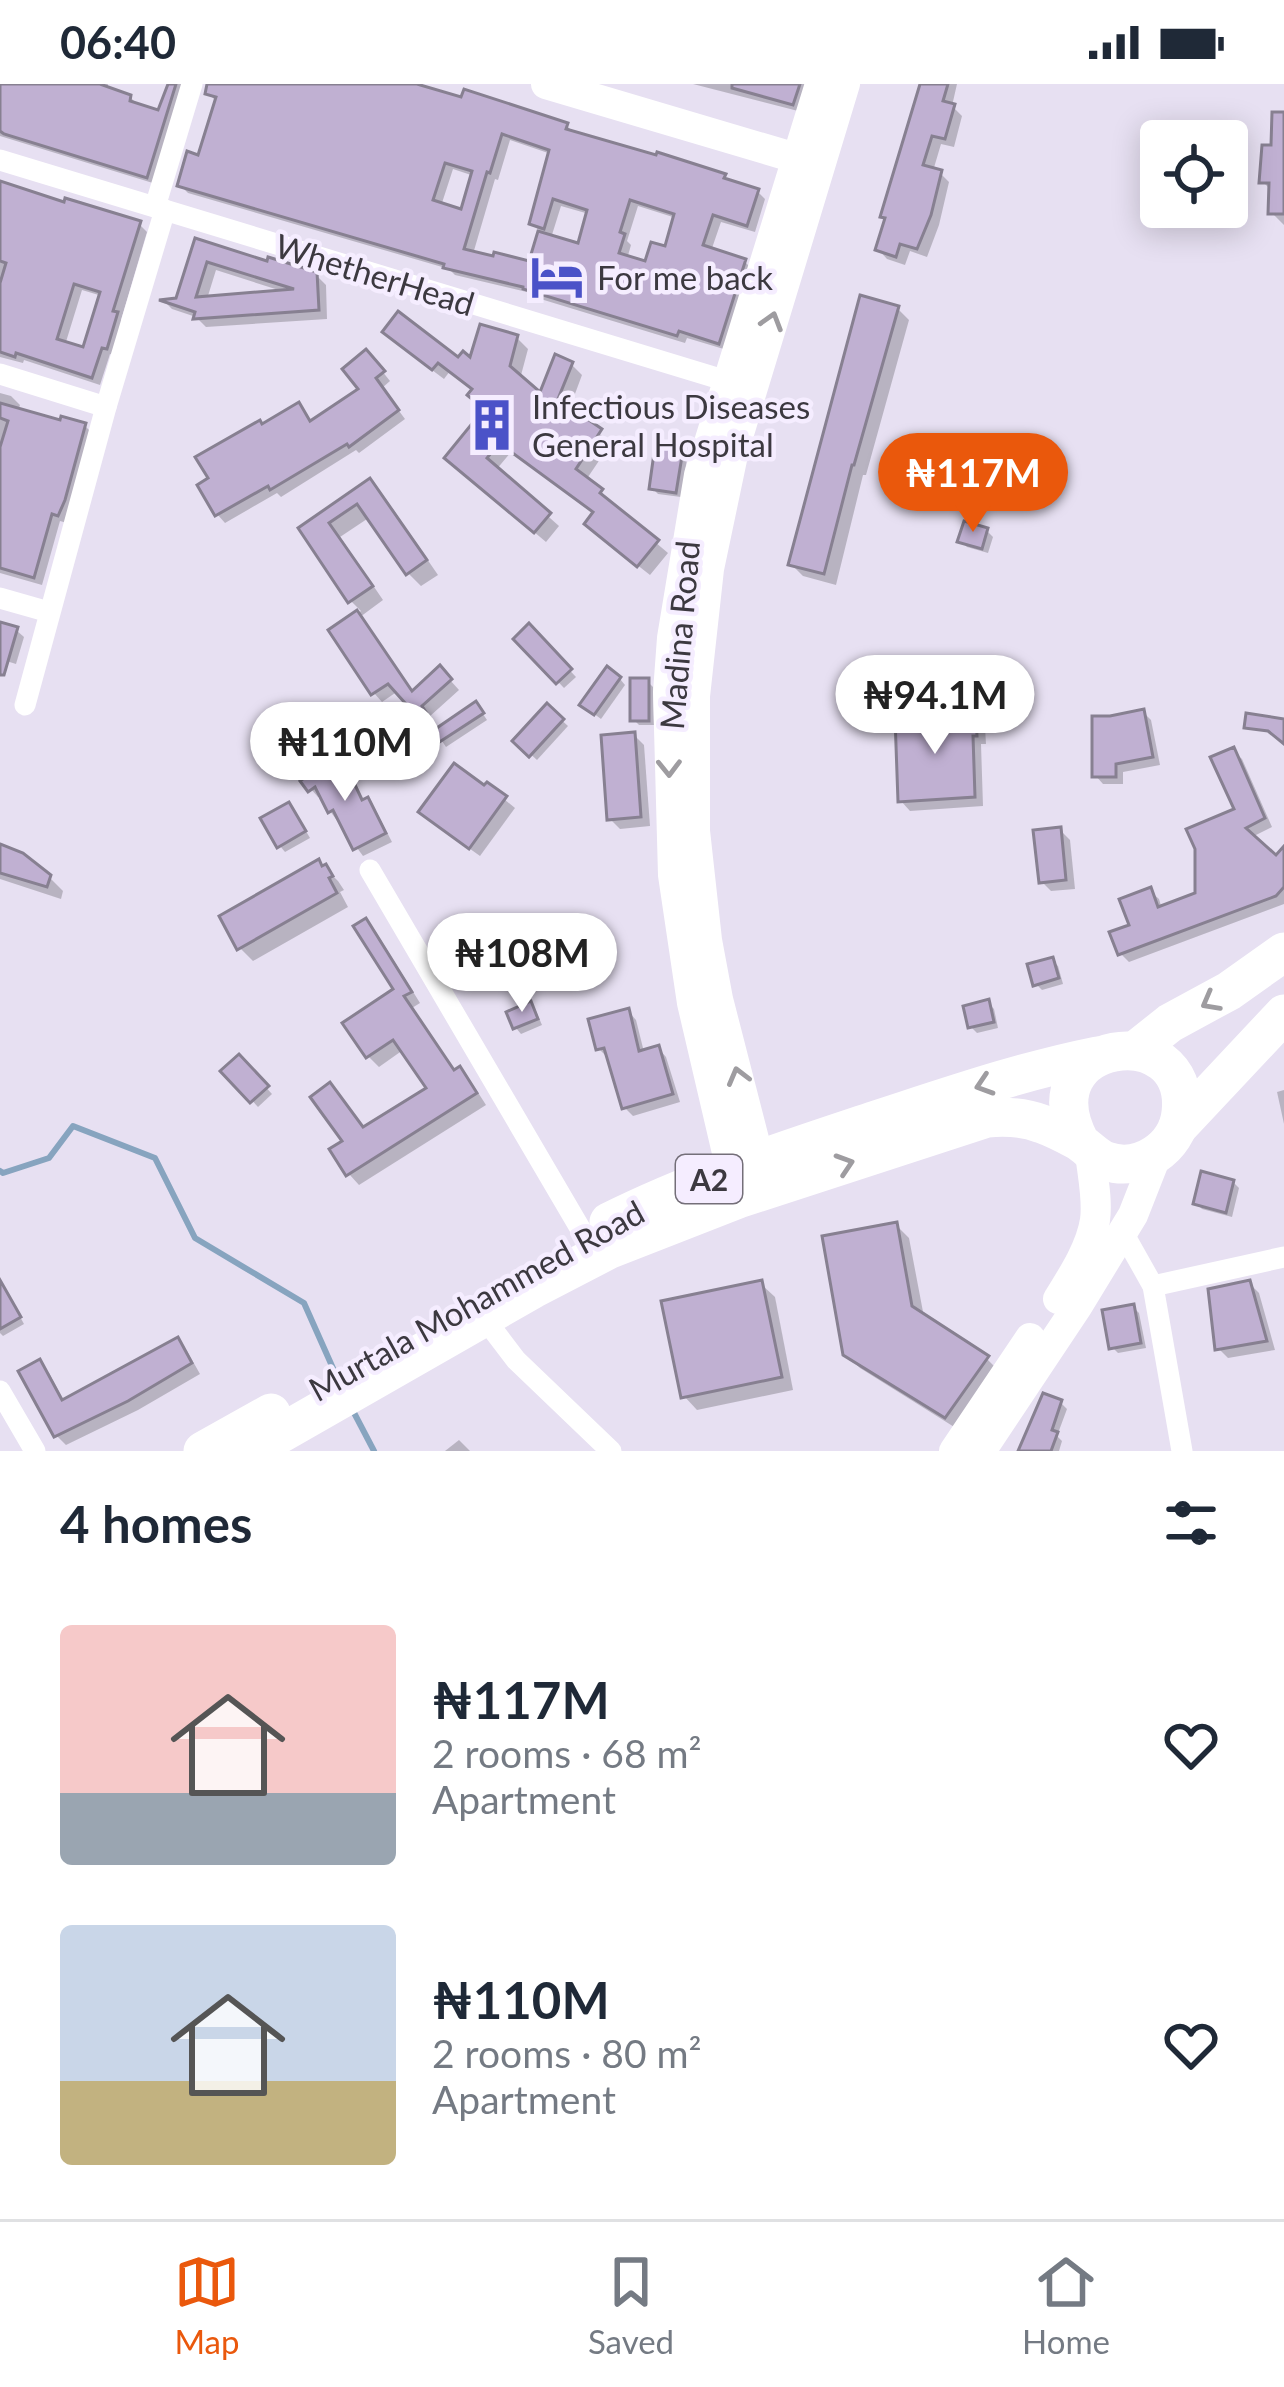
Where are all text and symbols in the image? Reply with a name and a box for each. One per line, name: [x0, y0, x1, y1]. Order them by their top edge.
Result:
text: 06:40: [60, 15, 176, 69]
map controls: [1140, 120, 1248, 228]
button: locate: [1140, 120, 1248, 228]
street label: WhetherHead: [271, 225, 479, 323]
hotel icon: For me back: [528, 248, 586, 306]
place label: For me back: [597, 257, 773, 297]
one-way arrow: [758, 312, 783, 333]
place label: Infectious Diseases General Hospital: [532, 386, 810, 464]
building icon: Infectious Diseases General Hospital: [463, 396, 521, 454]
pin: ₦117M: [889, 433, 1057, 535]
text: ₦117M: [905, 449, 1041, 495]
street label: Madina Road: [651, 539, 707, 731]
pin: ₦94.1M: [837, 655, 1033, 757]
text: ₦94.1M: [862, 671, 1008, 717]
pin: ₦110M: [261, 702, 429, 804]
text: ₦110M: [277, 718, 413, 764]
one-way arrow: [656, 759, 682, 778]
pin: ₦108M: [438, 913, 606, 1015]
text: ₦108M: [454, 929, 590, 975]
one-way arrow: [1202, 987, 1223, 1010]
one-way arrow: [727, 1066, 752, 1087]
one-way arrow: [974, 1070, 995, 1095]
one-way arrow: [834, 1154, 855, 1179]
road number: A2: [676, 1155, 742, 1203]
street label: Murtala Mohammed Road: [301, 1191, 651, 1409]
icon: filters: [1158, 1490, 1224, 1556]
text: 4 homes: [60, 1493, 252, 1554]
text: ₦117M: [432, 1669, 610, 1730]
icon: home: [156, 1673, 300, 1817]
icon: heart: [1158, 1712, 1224, 1778]
text: 2 rooms · 68 m²: [432, 1730, 702, 1776]
text: Apartment: [432, 1776, 616, 1822]
text: ₦110M: [432, 1969, 610, 2030]
icon: home: [156, 1973, 300, 2117]
icon: heart: [1158, 2012, 1224, 2078]
text: 2 rooms · 80 m²: [432, 2030, 702, 2076]
text: Apartment: [432, 2076, 616, 2122]
tab: Map: [174, 2249, 240, 2361]
tab: Saved: [588, 2249, 674, 2361]
tab: Home: [1022, 2249, 1110, 2361]

